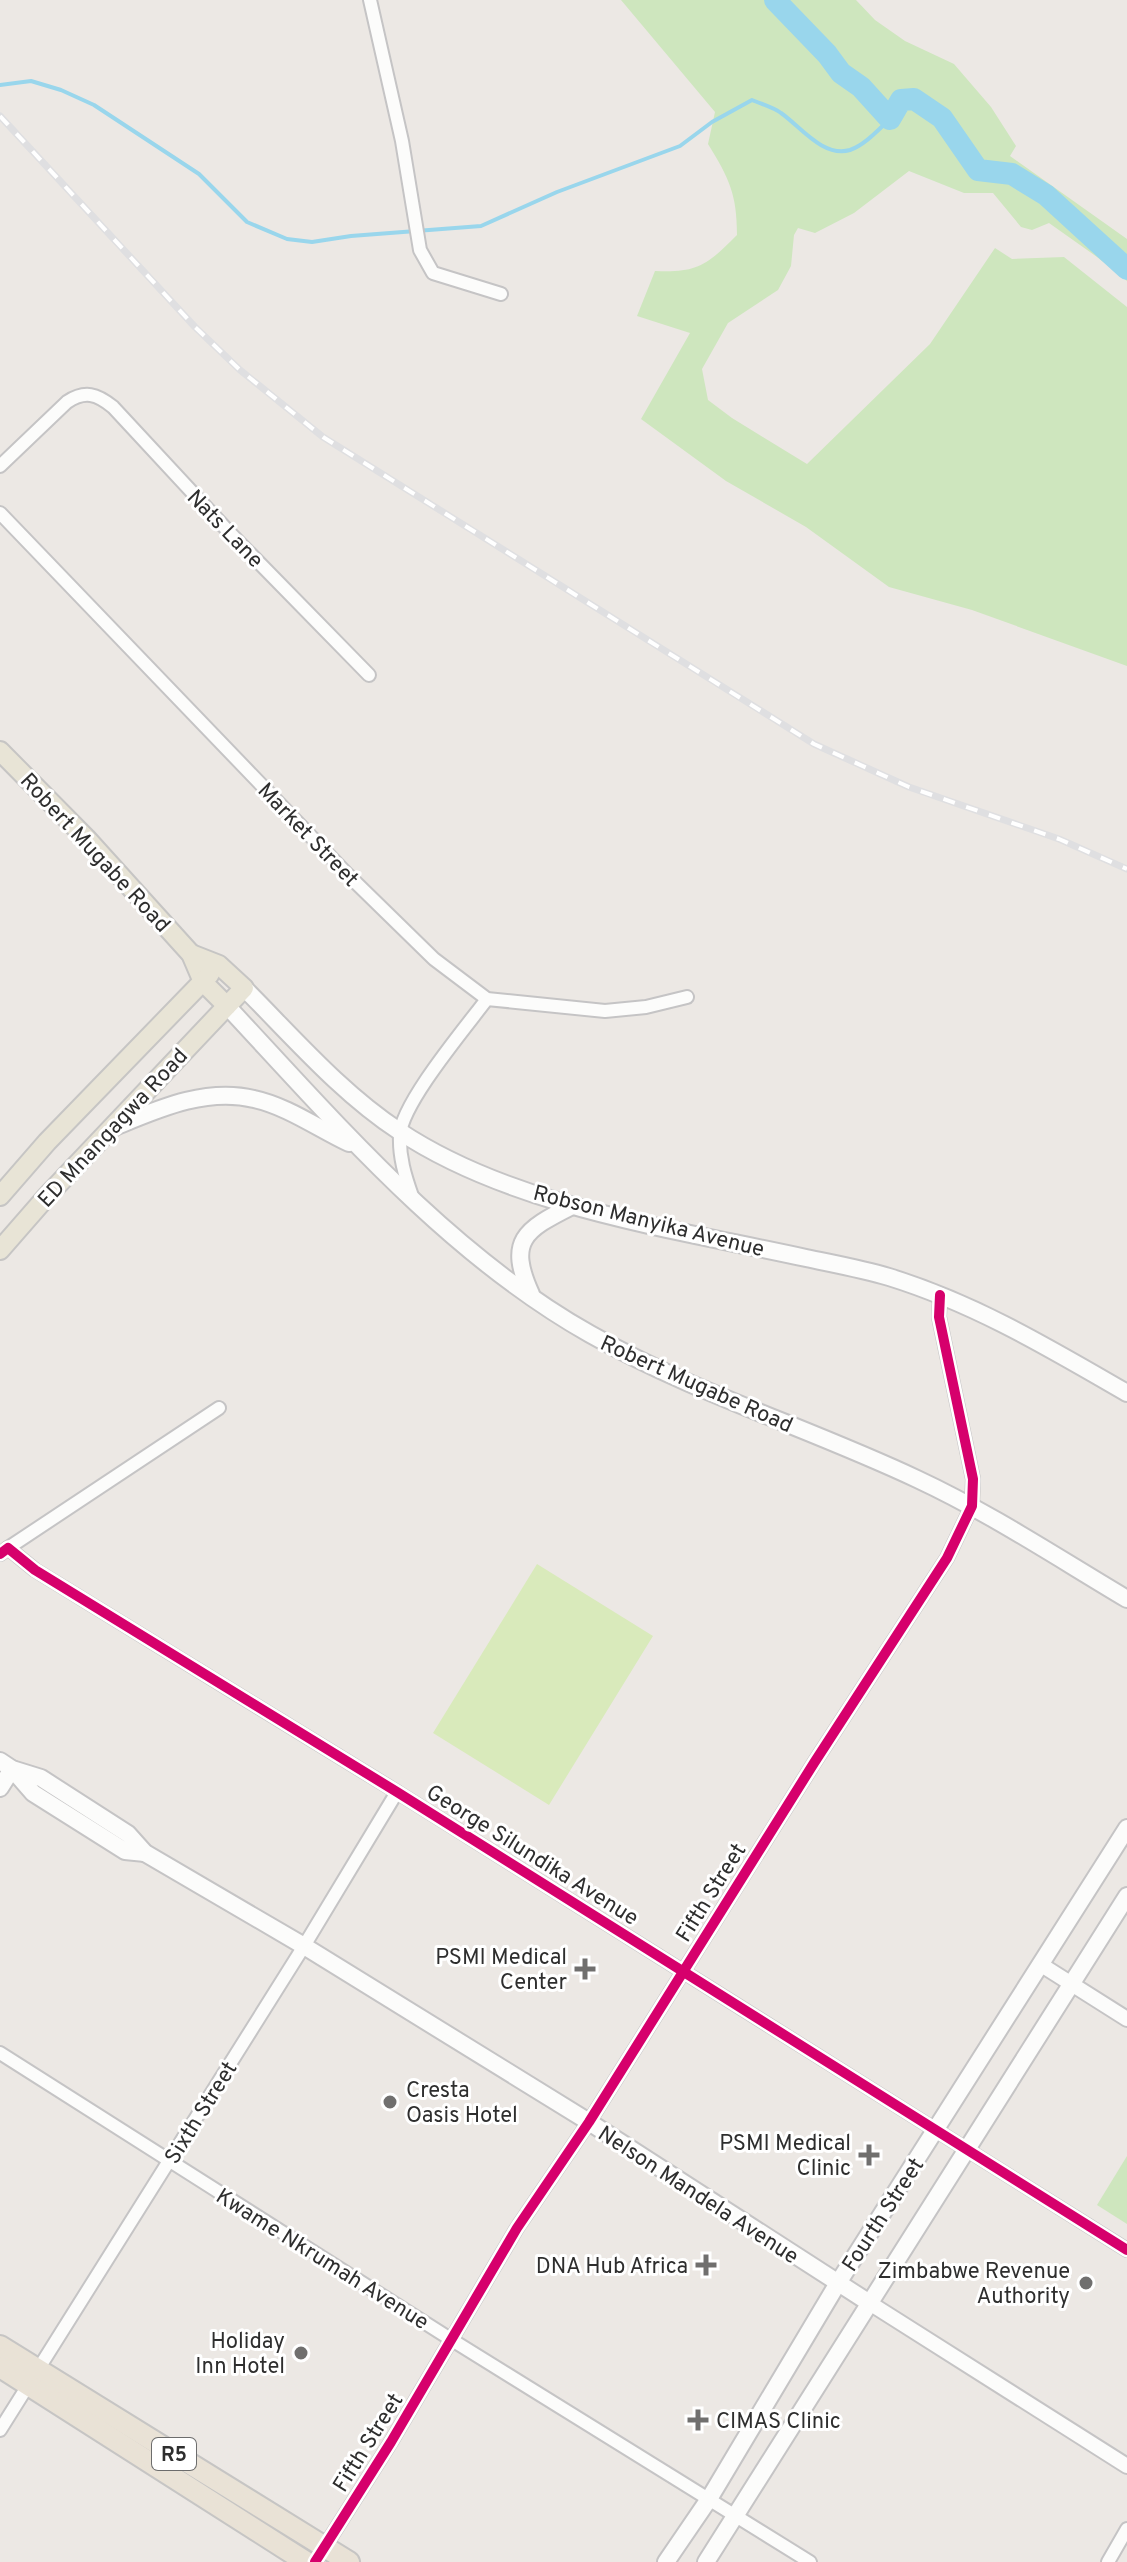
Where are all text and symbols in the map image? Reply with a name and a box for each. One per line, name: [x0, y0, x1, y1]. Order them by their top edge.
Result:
street label: Nats Lane: [180, 485, 268, 575]
street label: Robert Mugabe Road: [13, 768, 175, 939]
street label: Market Street: [251, 778, 363, 893]
street label: ED Mnangagwa Road: [33, 1043, 195, 1214]
street label: Robson Manyika Avenue: [530, 1181, 767, 1264]
street label: Robert Mugabe Road: [595, 1331, 797, 1440]
street label: George Silundika Avenue: [421, 1780, 643, 1933]
street label: Fifth Street: [671, 1839, 753, 1948]
place label: PSMI Medical Center: [435, 1945, 567, 1997]
marker: PSMI Medical Center: [574, 1958, 596, 1980]
street label: Sixth Street: [160, 2057, 244, 2170]
place label: Cresta Oasis Hotel: [406, 2078, 518, 2130]
marker: Cresta Oasis Hotel: [381, 2093, 399, 2111]
street label: Nelson Mandela Avenue: [592, 2121, 803, 2271]
place label: PSMI Medical Clinic: [719, 2131, 851, 2183]
marker: PSMI Medical Clinic: [858, 2144, 880, 2166]
street label: Fourth Street: [837, 2153, 931, 2277]
street label: Kwame Nkrumah Avenue: [210, 2184, 433, 2337]
place label: DNA Hub Africa: [536, 2254, 688, 2281]
marker: DNA Hub Africa: [695, 2254, 717, 2276]
place label: Zimbabwe Revenue Authority: [877, 2259, 1070, 2311]
marker: Zimbabwe Revenue Authority: [1077, 2274, 1095, 2292]
place label: Holiday Inn Hotel: [195, 2329, 285, 2381]
marker: Holiday Inn Hotel: [292, 2344, 310, 2362]
street label: Fifth Street: [328, 2389, 410, 2498]
marker: CIMAS Clinic: [687, 2409, 709, 2431]
place label: CIMAS Clinic: [716, 2409, 841, 2436]
road number: R5: [152, 2438, 196, 2470]

